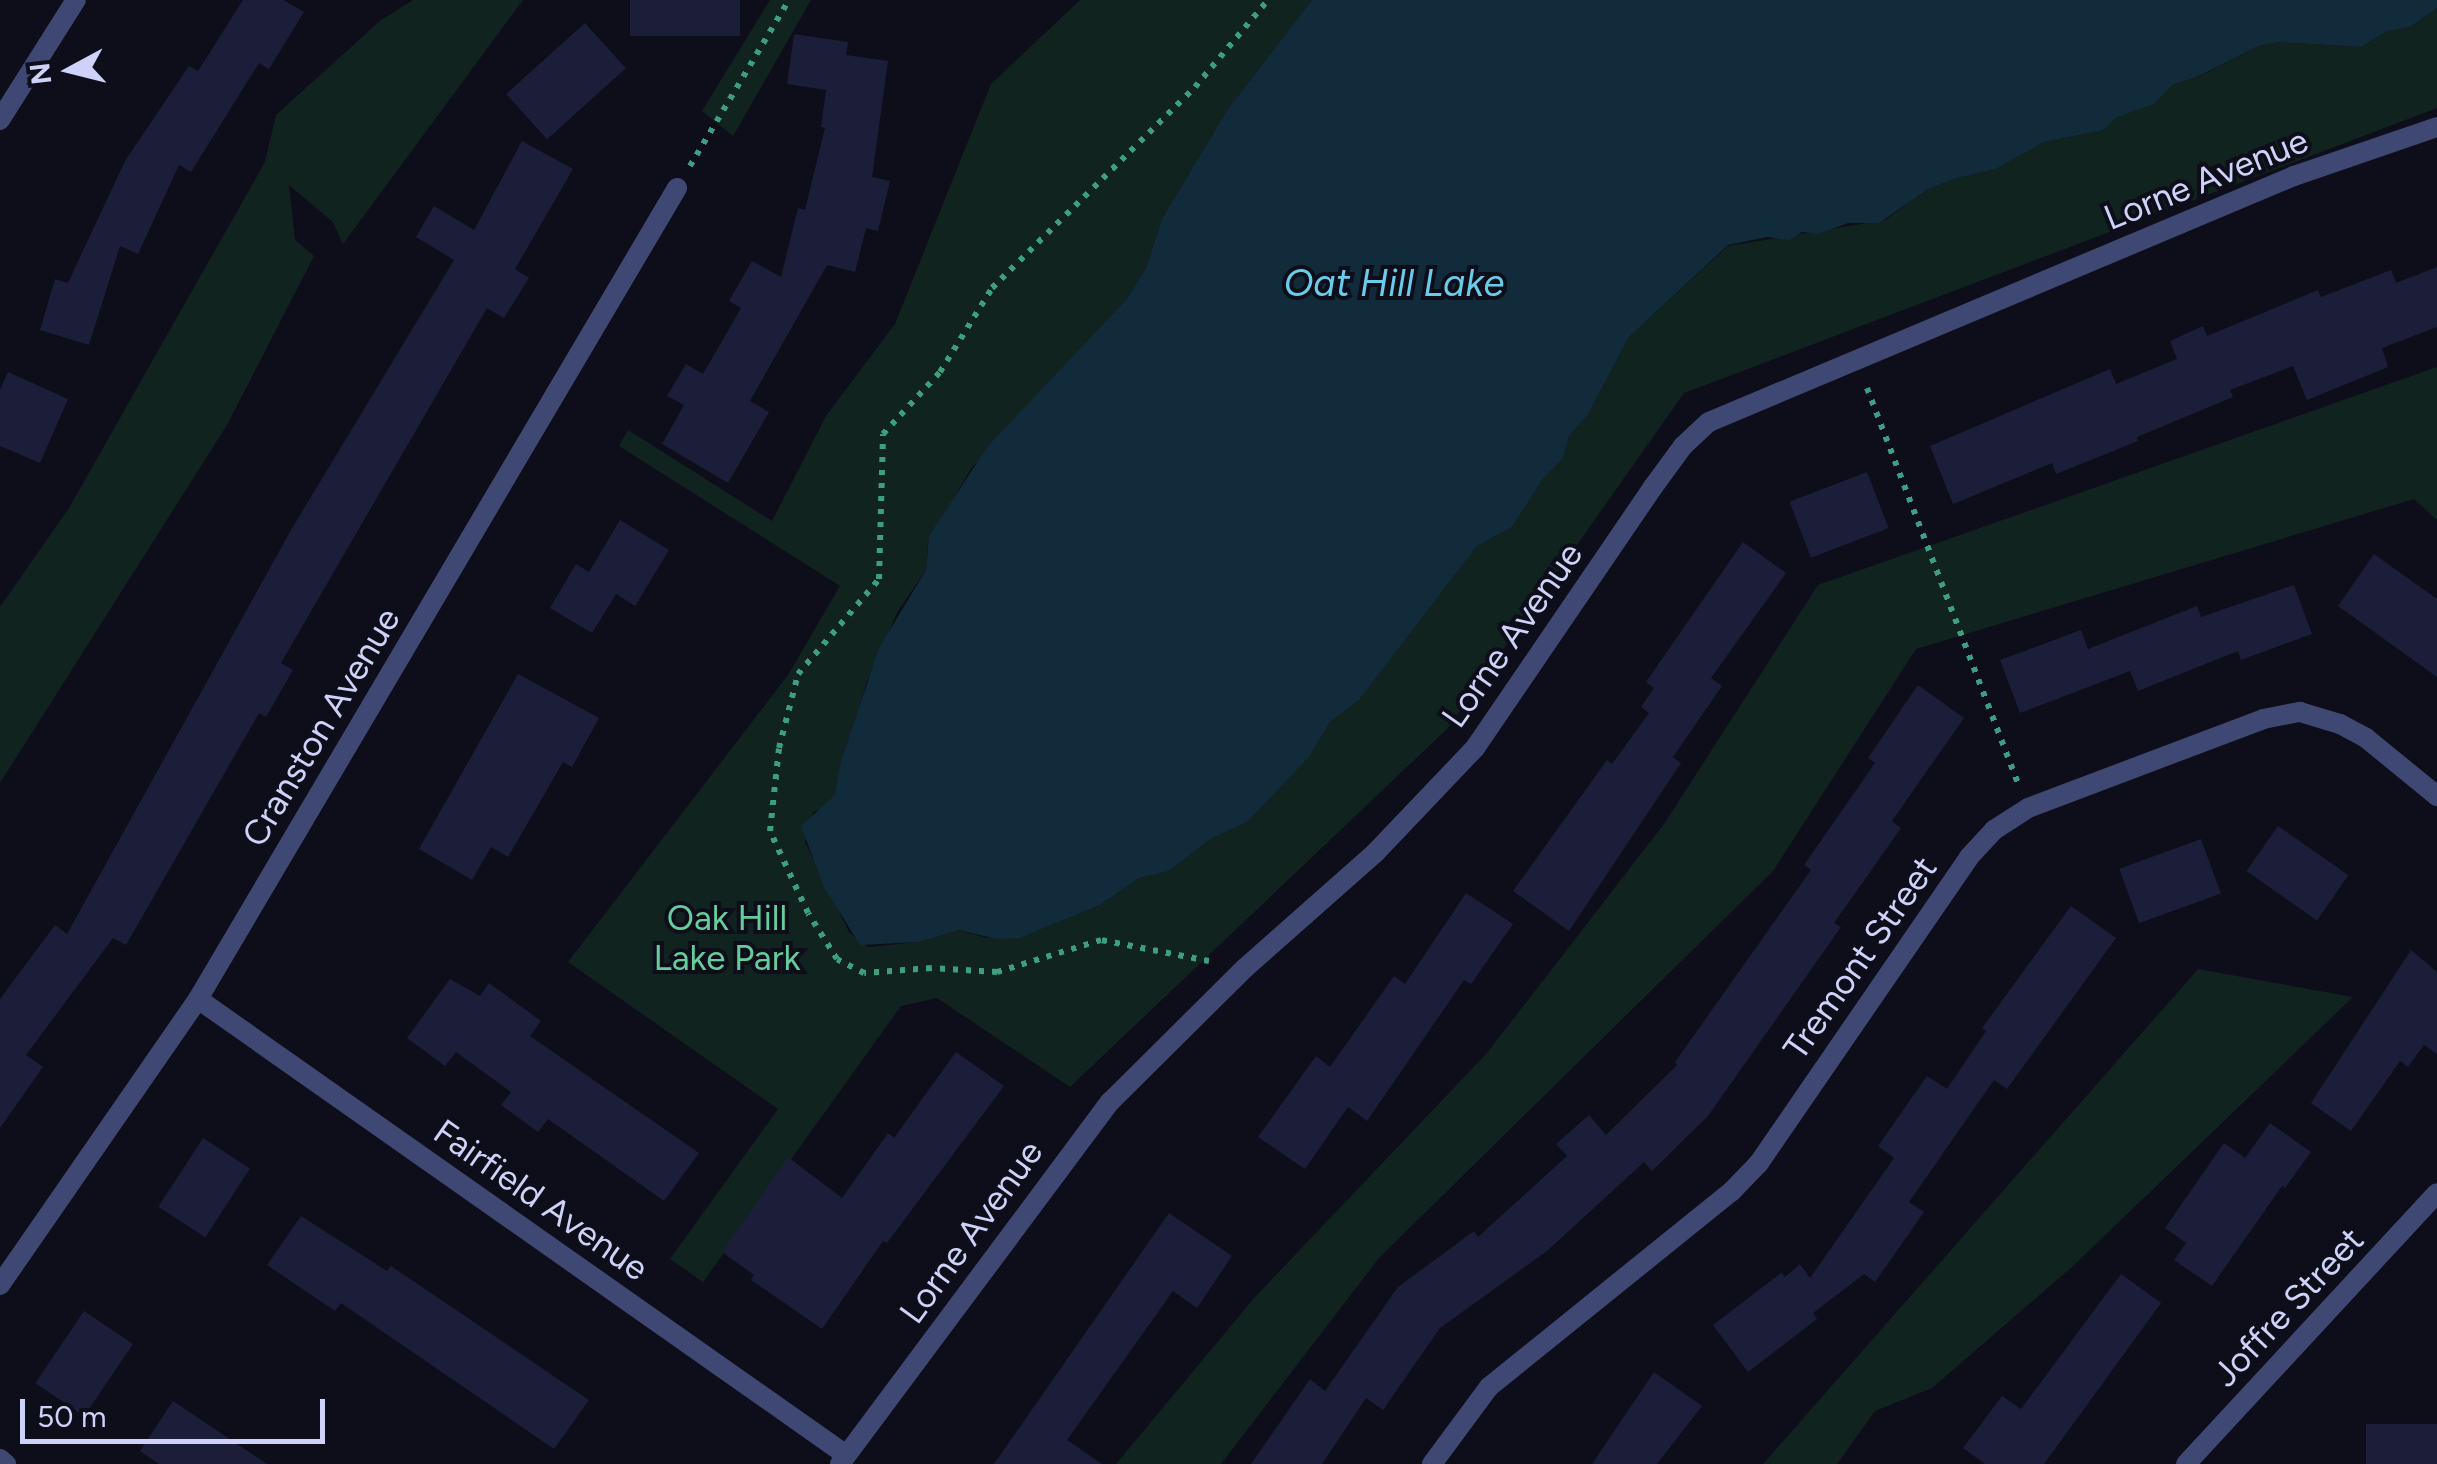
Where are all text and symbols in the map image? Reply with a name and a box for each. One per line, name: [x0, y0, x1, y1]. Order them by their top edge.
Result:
north arrow: [20, 20, 120, 120]
text: N: [22, 61, 58, 86]
street label: Lorne Avenue: [2098, 119, 2314, 239]
water label: Oat Hill Lake: [1284, 261, 1504, 307]
street label: Lorne Avenue: [1433, 534, 1591, 736]
street label: Cranston Avenue: [233, 600, 409, 854]
street label: Tremont Street: [1775, 848, 1945, 1068]
park label: Oak Hill Lake Park: [654, 897, 800, 979]
street label: Fairfield Avenue: [426, 1111, 656, 1289]
street label: Lorne Avenue: [891, 1132, 1051, 1332]
street label: Joffre Street: [2204, 1219, 2372, 1395]
scale bar: [25, 1379, 330, 1441]
text: 50 m: [37, 1398, 106, 1435]

